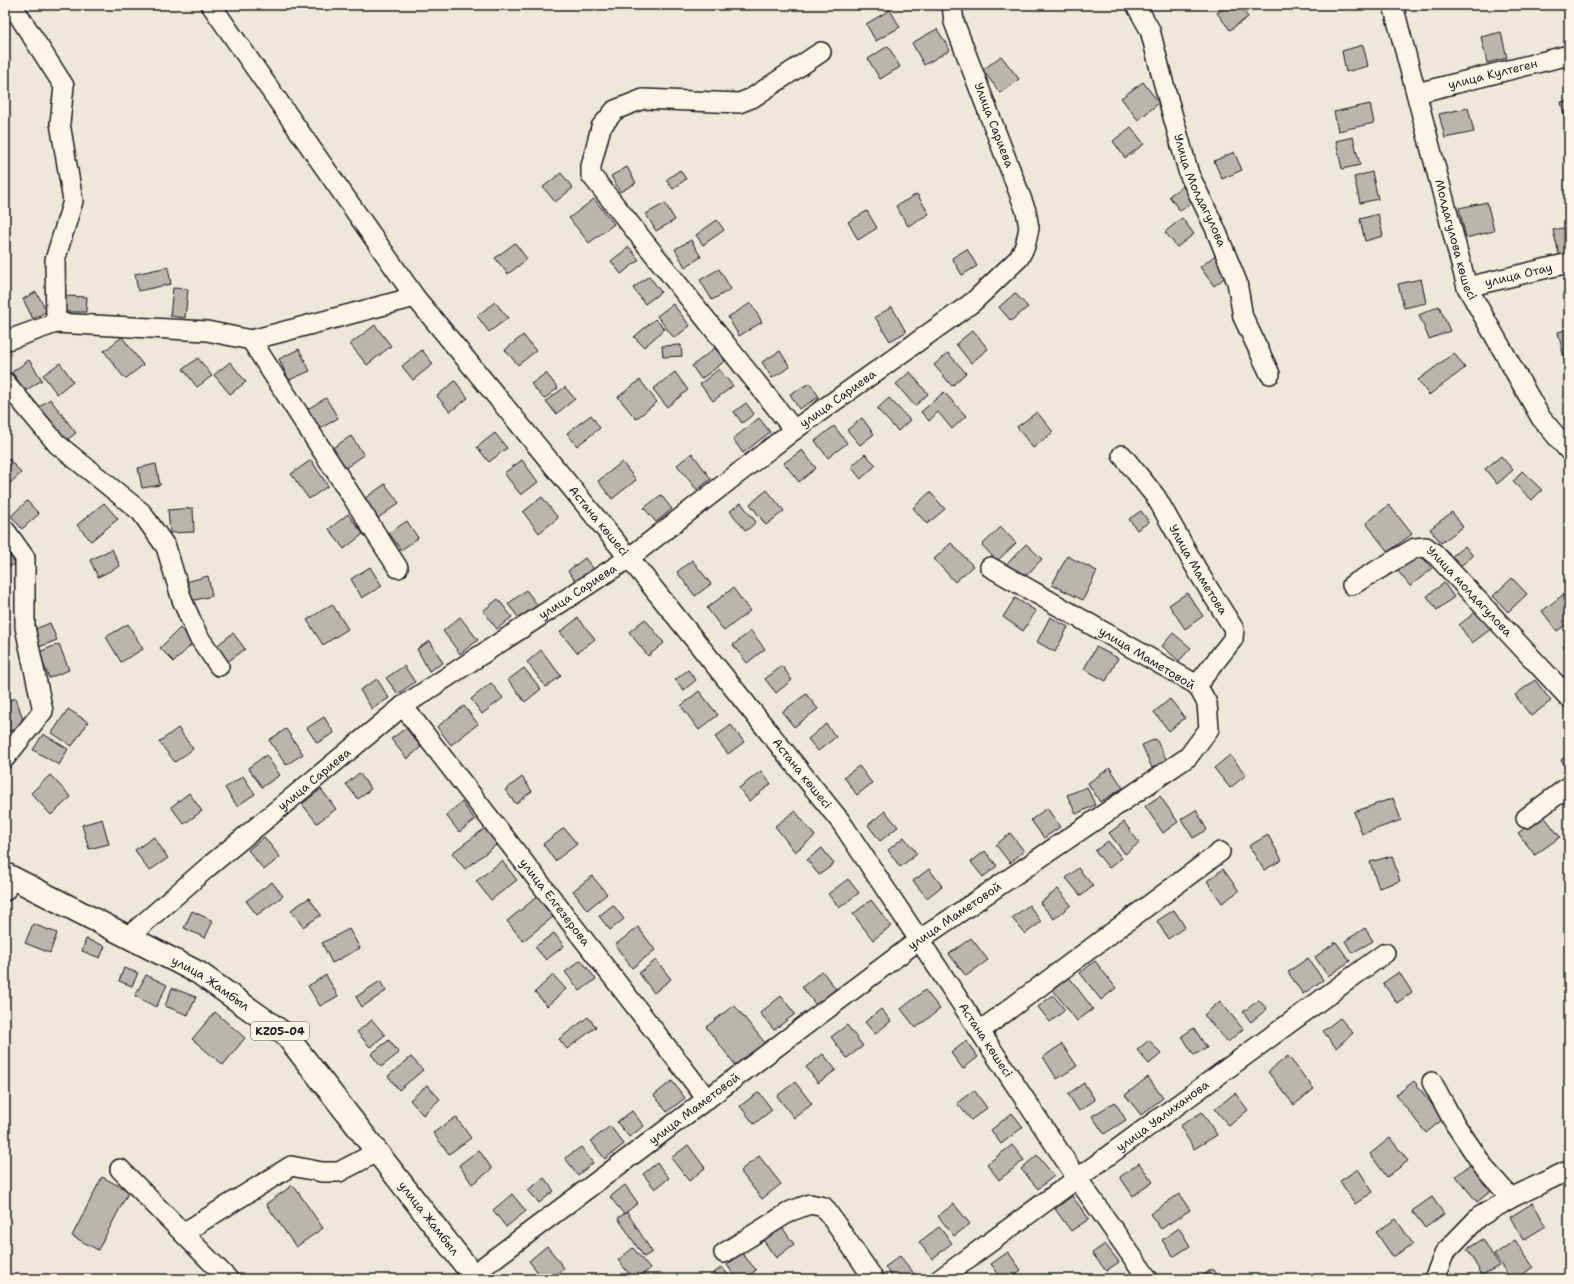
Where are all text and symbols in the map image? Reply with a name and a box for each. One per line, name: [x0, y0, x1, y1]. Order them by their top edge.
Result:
street label: улица Култеген: [1446, 55, 1539, 93]
street label: Улица Сариева: [970, 80, 1018, 170]
street label: Улица Молдагулова: [1170, 132, 1230, 250]
street label: Молдагулова көшесі: [1431, 178, 1481, 303]
street label: улица Отау: [1483, 259, 1554, 291]
street label: улица Сариева: [797, 366, 879, 431]
street label: Астана көшесі: [565, 483, 632, 559]
street label: Улица Маметова: [1165, 522, 1231, 618]
street label: Улица молдагулова: [1423, 542, 1516, 640]
street label: улица Сариева: [536, 560, 620, 623]
street label: улица Маметовой: [1096, 623, 1198, 693]
street label: Астана көшесі: [769, 735, 835, 812]
street label: улица Сариева: [274, 744, 354, 814]
street label: улица Елгезерова: [516, 855, 594, 950]
street label: улица Маметовой: [905, 878, 1005, 954]
street label: улица Жамбыл: [169, 952, 253, 1015]
street label: Астана көшесі: [955, 1000, 1016, 1080]
road number: KZ05-04: [251, 1022, 309, 1040]
street label: улица Маметовой: [645, 1069, 743, 1148]
street label: улица Уалиханова: [1113, 1076, 1213, 1155]
street label: улица Жамбыл: [395, 1178, 463, 1259]

